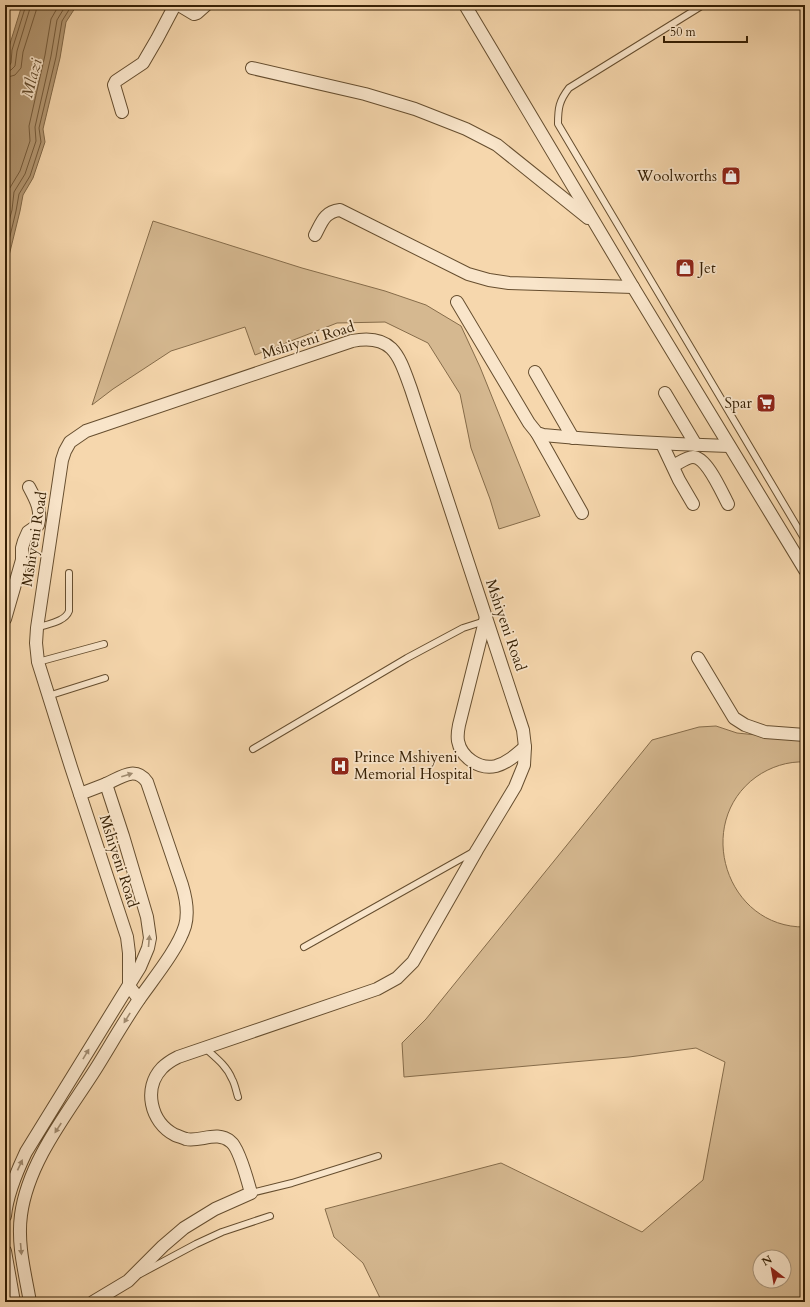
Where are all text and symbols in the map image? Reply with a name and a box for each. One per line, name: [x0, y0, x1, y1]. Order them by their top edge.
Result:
scale bar: [664, 18, 747, 44]
text: 50 m: [670, 24, 697, 40]
water label: Mlazi: [16, 56, 48, 100]
shop icon: Woolworths: [720, 165, 742, 187]
place label: Woolworths: [636, 166, 717, 186]
shop icon: Jet: [674, 257, 696, 279]
place label: Jet: [697, 258, 716, 278]
street label: Mshiyeni Road: [259, 316, 357, 364]
supermarket icon: Spar: [755, 392, 777, 414]
place label: Spar: [725, 393, 753, 413]
street label: Mshiyeni Road: [17, 490, 51, 588]
street label: Mshiyeni Road: [481, 576, 531, 674]
place label: Prince Mshiyeni Memorial Hospital: [354, 747, 473, 784]
hospital icon: Prince Mshiyeni Memorial Hospital: [329, 755, 351, 777]
one-way arrow: [122, 772, 134, 778]
street label: Mshiyeni Road: [95, 812, 143, 910]
one-way arrow: [145, 935, 152, 947]
one-way arrow: [124, 1012, 131, 1024]
one-way arrow: [83, 1048, 90, 1060]
one-way arrow: [54, 1123, 62, 1133]
one-way arrow: [17, 1160, 23, 1171]
one-way arrow: [18, 1243, 24, 1255]
north arrow: [752, 1249, 792, 1289]
text: N: [759, 1252, 775, 1270]

